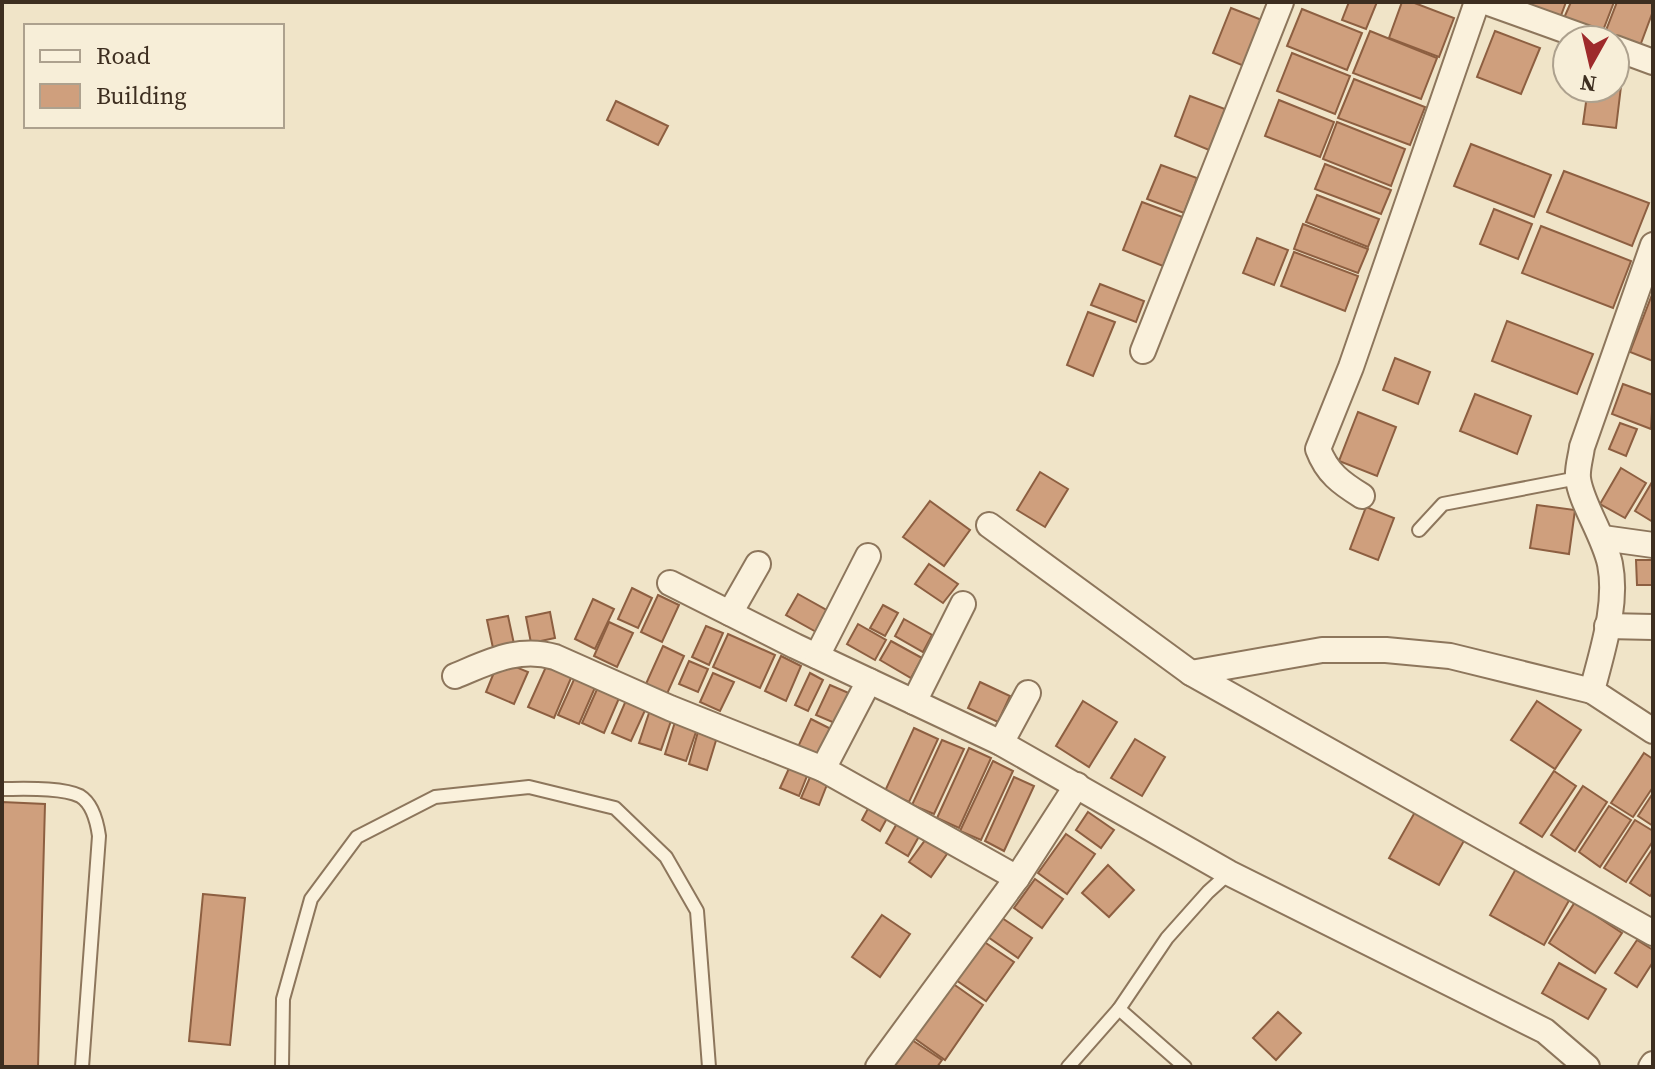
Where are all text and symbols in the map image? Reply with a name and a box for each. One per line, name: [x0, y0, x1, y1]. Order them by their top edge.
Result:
legend: [24, 24, 284, 128]
north arrow: [1551, 24, 1631, 104]
text: Road: [96, 39, 151, 72]
text: N: [1578, 68, 1598, 100]
text: Building: [96, 79, 187, 112]

